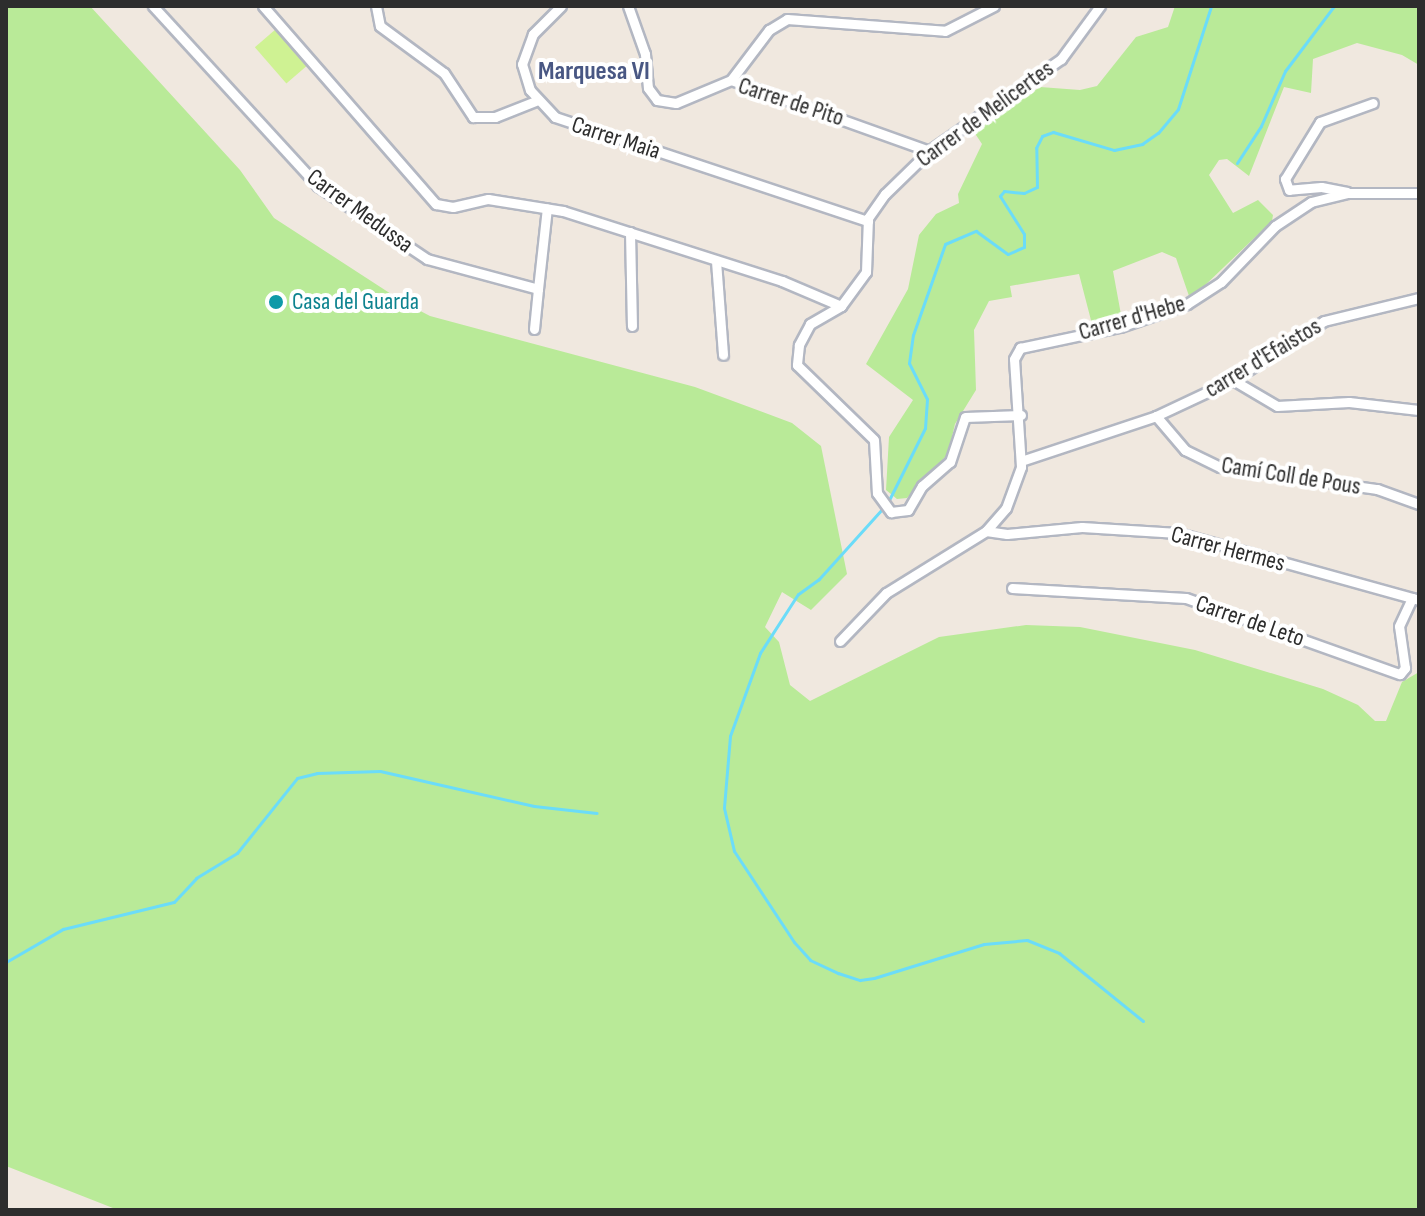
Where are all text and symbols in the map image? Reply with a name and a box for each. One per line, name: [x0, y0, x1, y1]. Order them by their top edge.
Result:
street label: Carrer de Melicertes: [911, 55, 1059, 173]
district label: Marquesa VI: [538, 56, 650, 88]
street label: Carrer de Pito: [735, 71, 847, 133]
street label: Carrer Maia: [568, 110, 664, 166]
street label: Carrer Medussa: [301, 163, 419, 259]
place label: Casa del Guarda: [292, 288, 419, 316]
street label: Carrer d'Hebe: [1075, 289, 1189, 347]
marker: Casa del Guarda: [267, 293, 285, 311]
street label: carrer d'Efaistos: [1200, 312, 1326, 404]
street label: Camí Coll de Pous: [1219, 451, 1363, 501]
street label: Carrer Hermes: [1168, 520, 1288, 578]
street label: Carrer de Leto: [1192, 589, 1308, 653]

